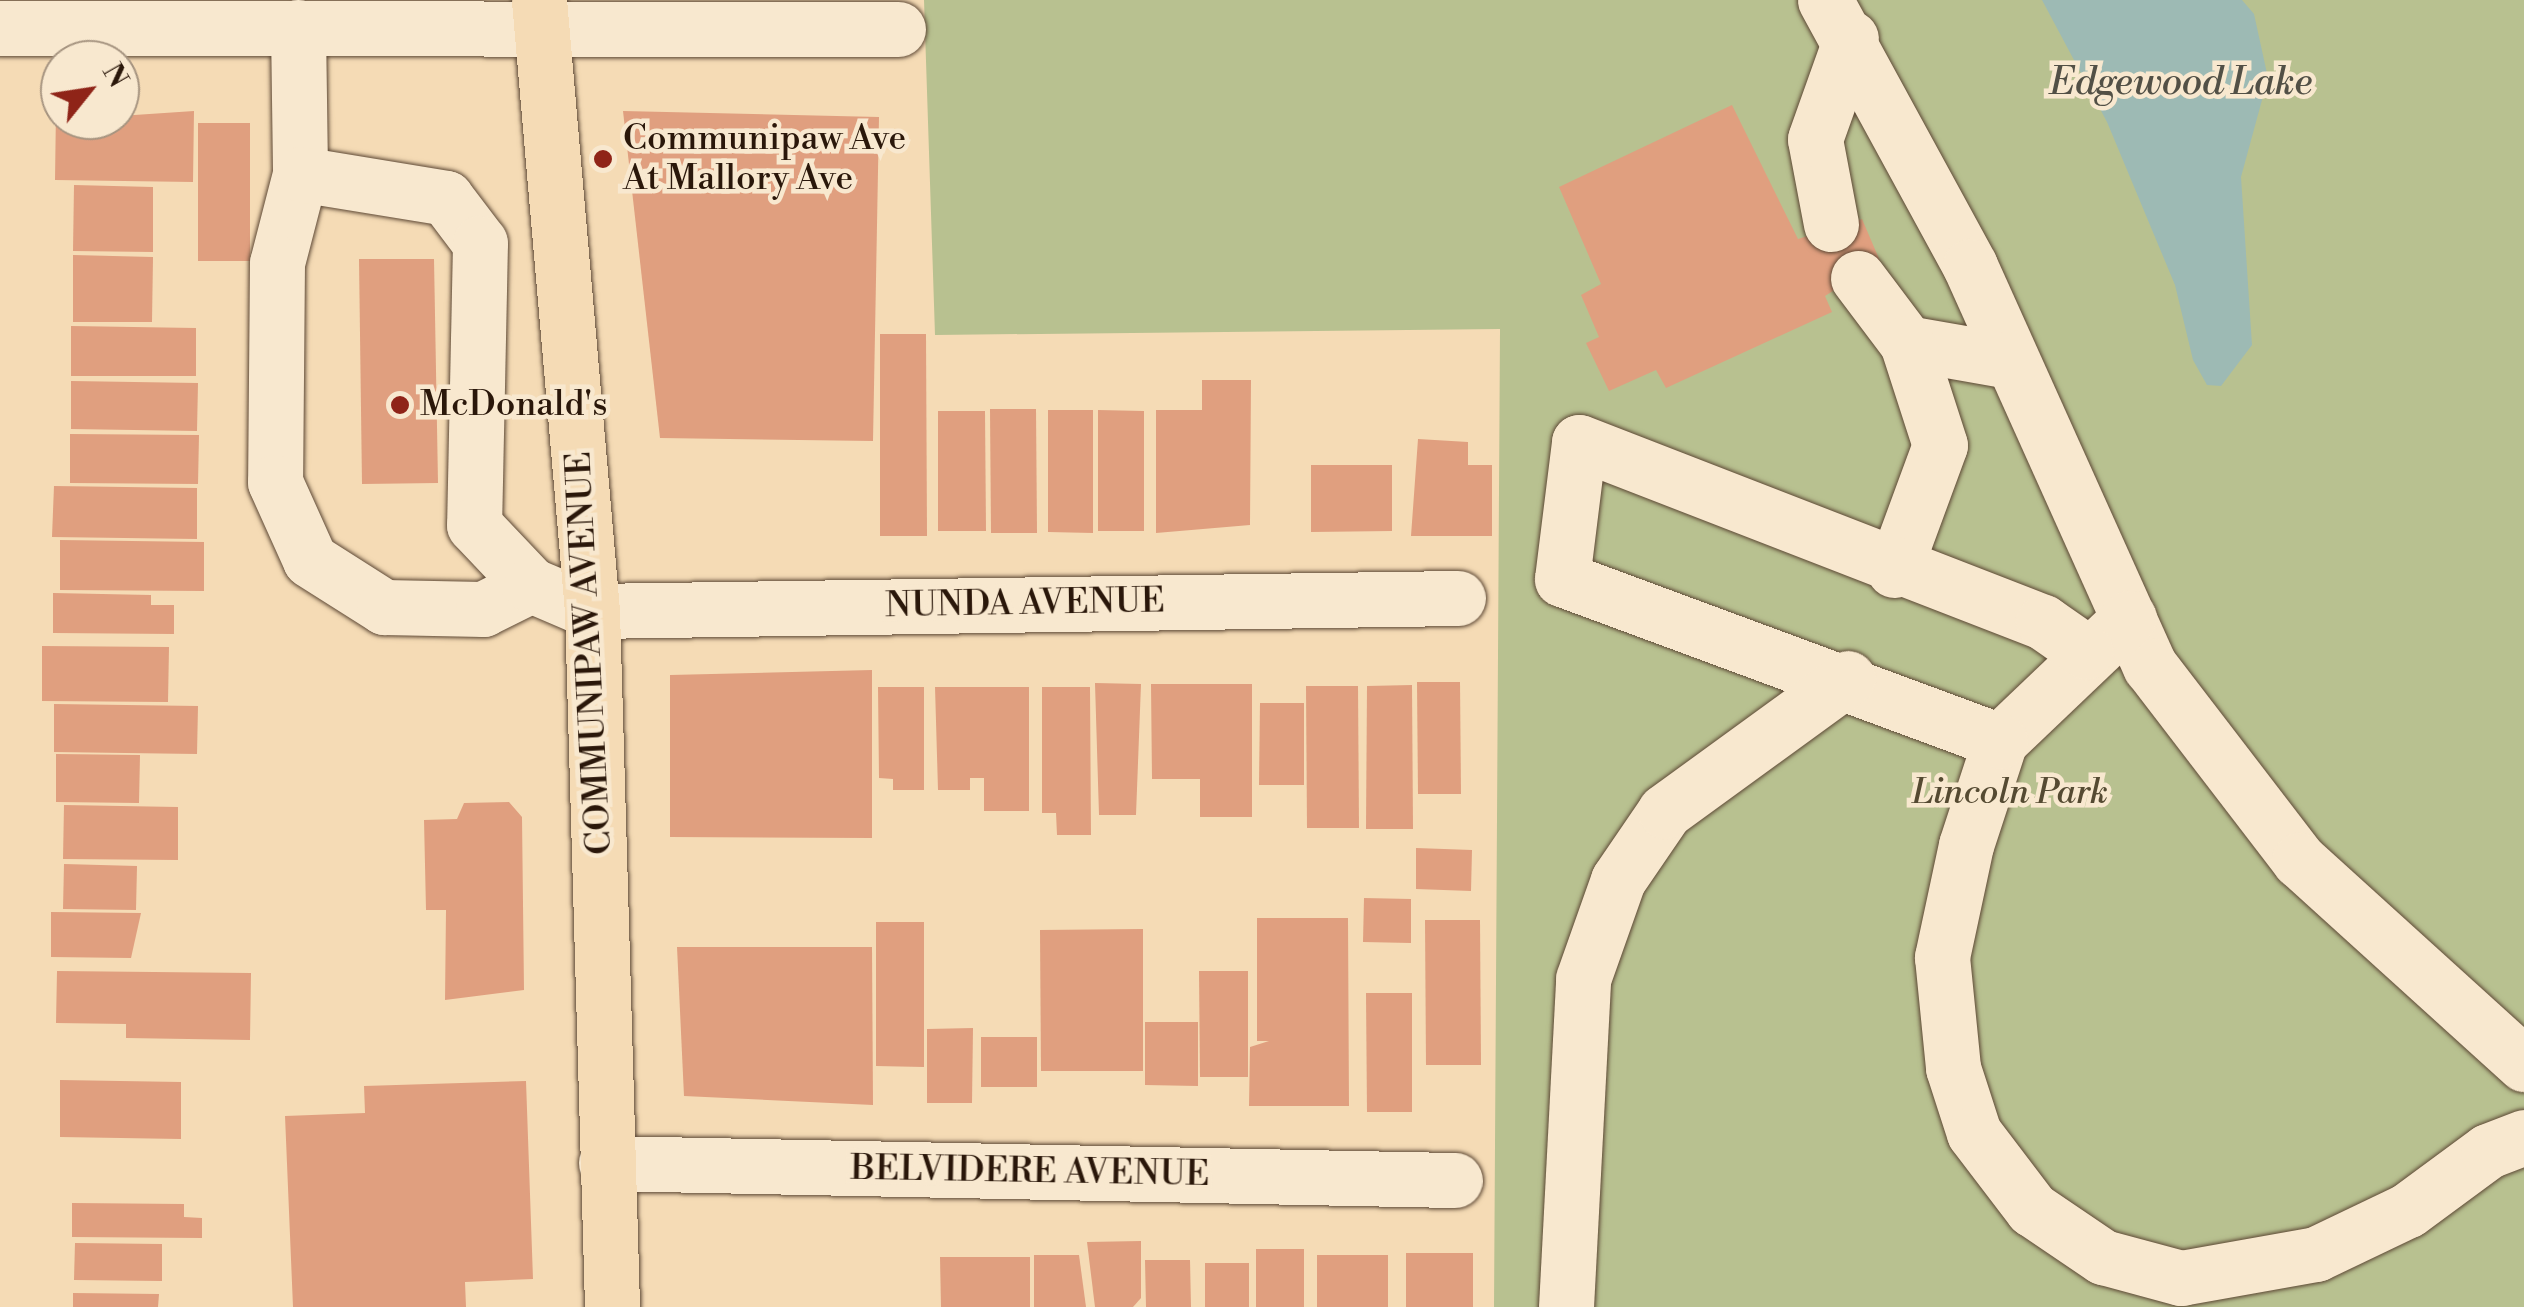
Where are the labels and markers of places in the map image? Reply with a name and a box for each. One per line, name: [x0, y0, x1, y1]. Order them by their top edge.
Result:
place label: Communipaw Ave At Mallory Ave: [623, 118, 906, 200]
marker: Communipaw Ave At Mallory Ave: [592, 148, 614, 170]
place label: McDonald's: [420, 384, 607, 426]
marker: McDonald's: [389, 394, 411, 416]

